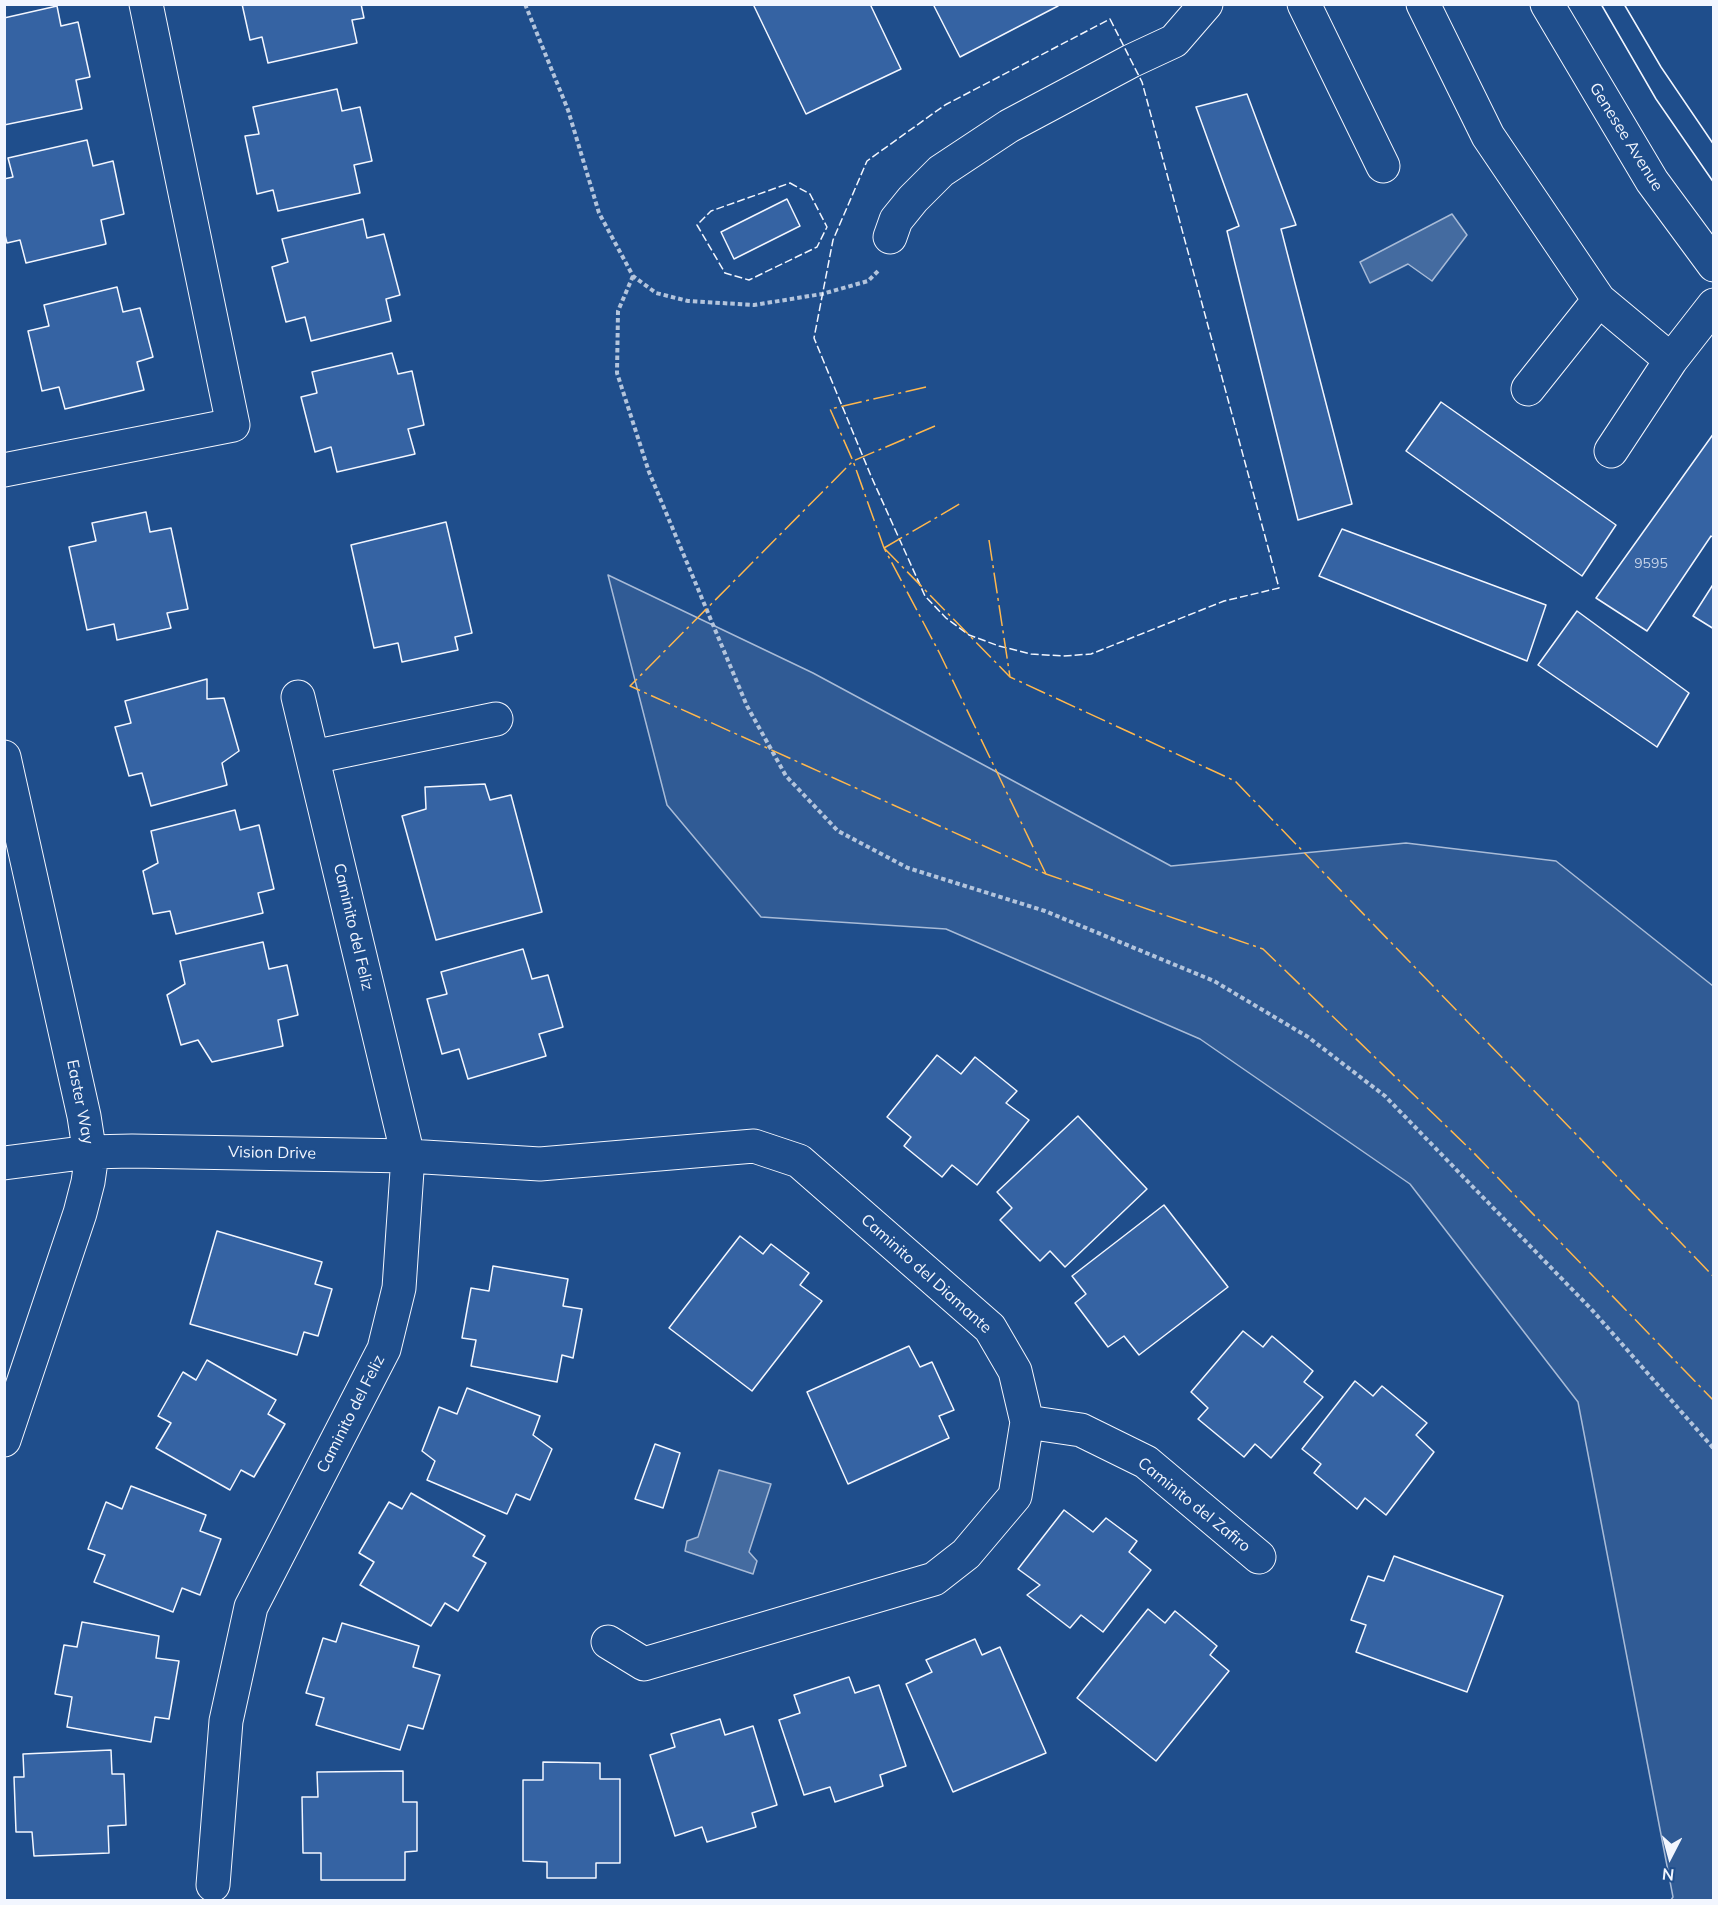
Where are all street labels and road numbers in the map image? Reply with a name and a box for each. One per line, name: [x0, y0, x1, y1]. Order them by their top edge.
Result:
street label: Genesee Avenue: [1585, 79, 1667, 195]
street label: Caminito del Feliz: [329, 862, 377, 992]
street label: Easter Way: [62, 1058, 98, 1146]
street label: Vision Drive: [228, 1143, 316, 1163]
street label: Caminito del Diamante: [857, 1210, 995, 1338]
street label: Caminito del Feliz: [313, 1352, 389, 1476]
street label: Caminito del Zafiro: [1134, 1454, 1254, 1556]

